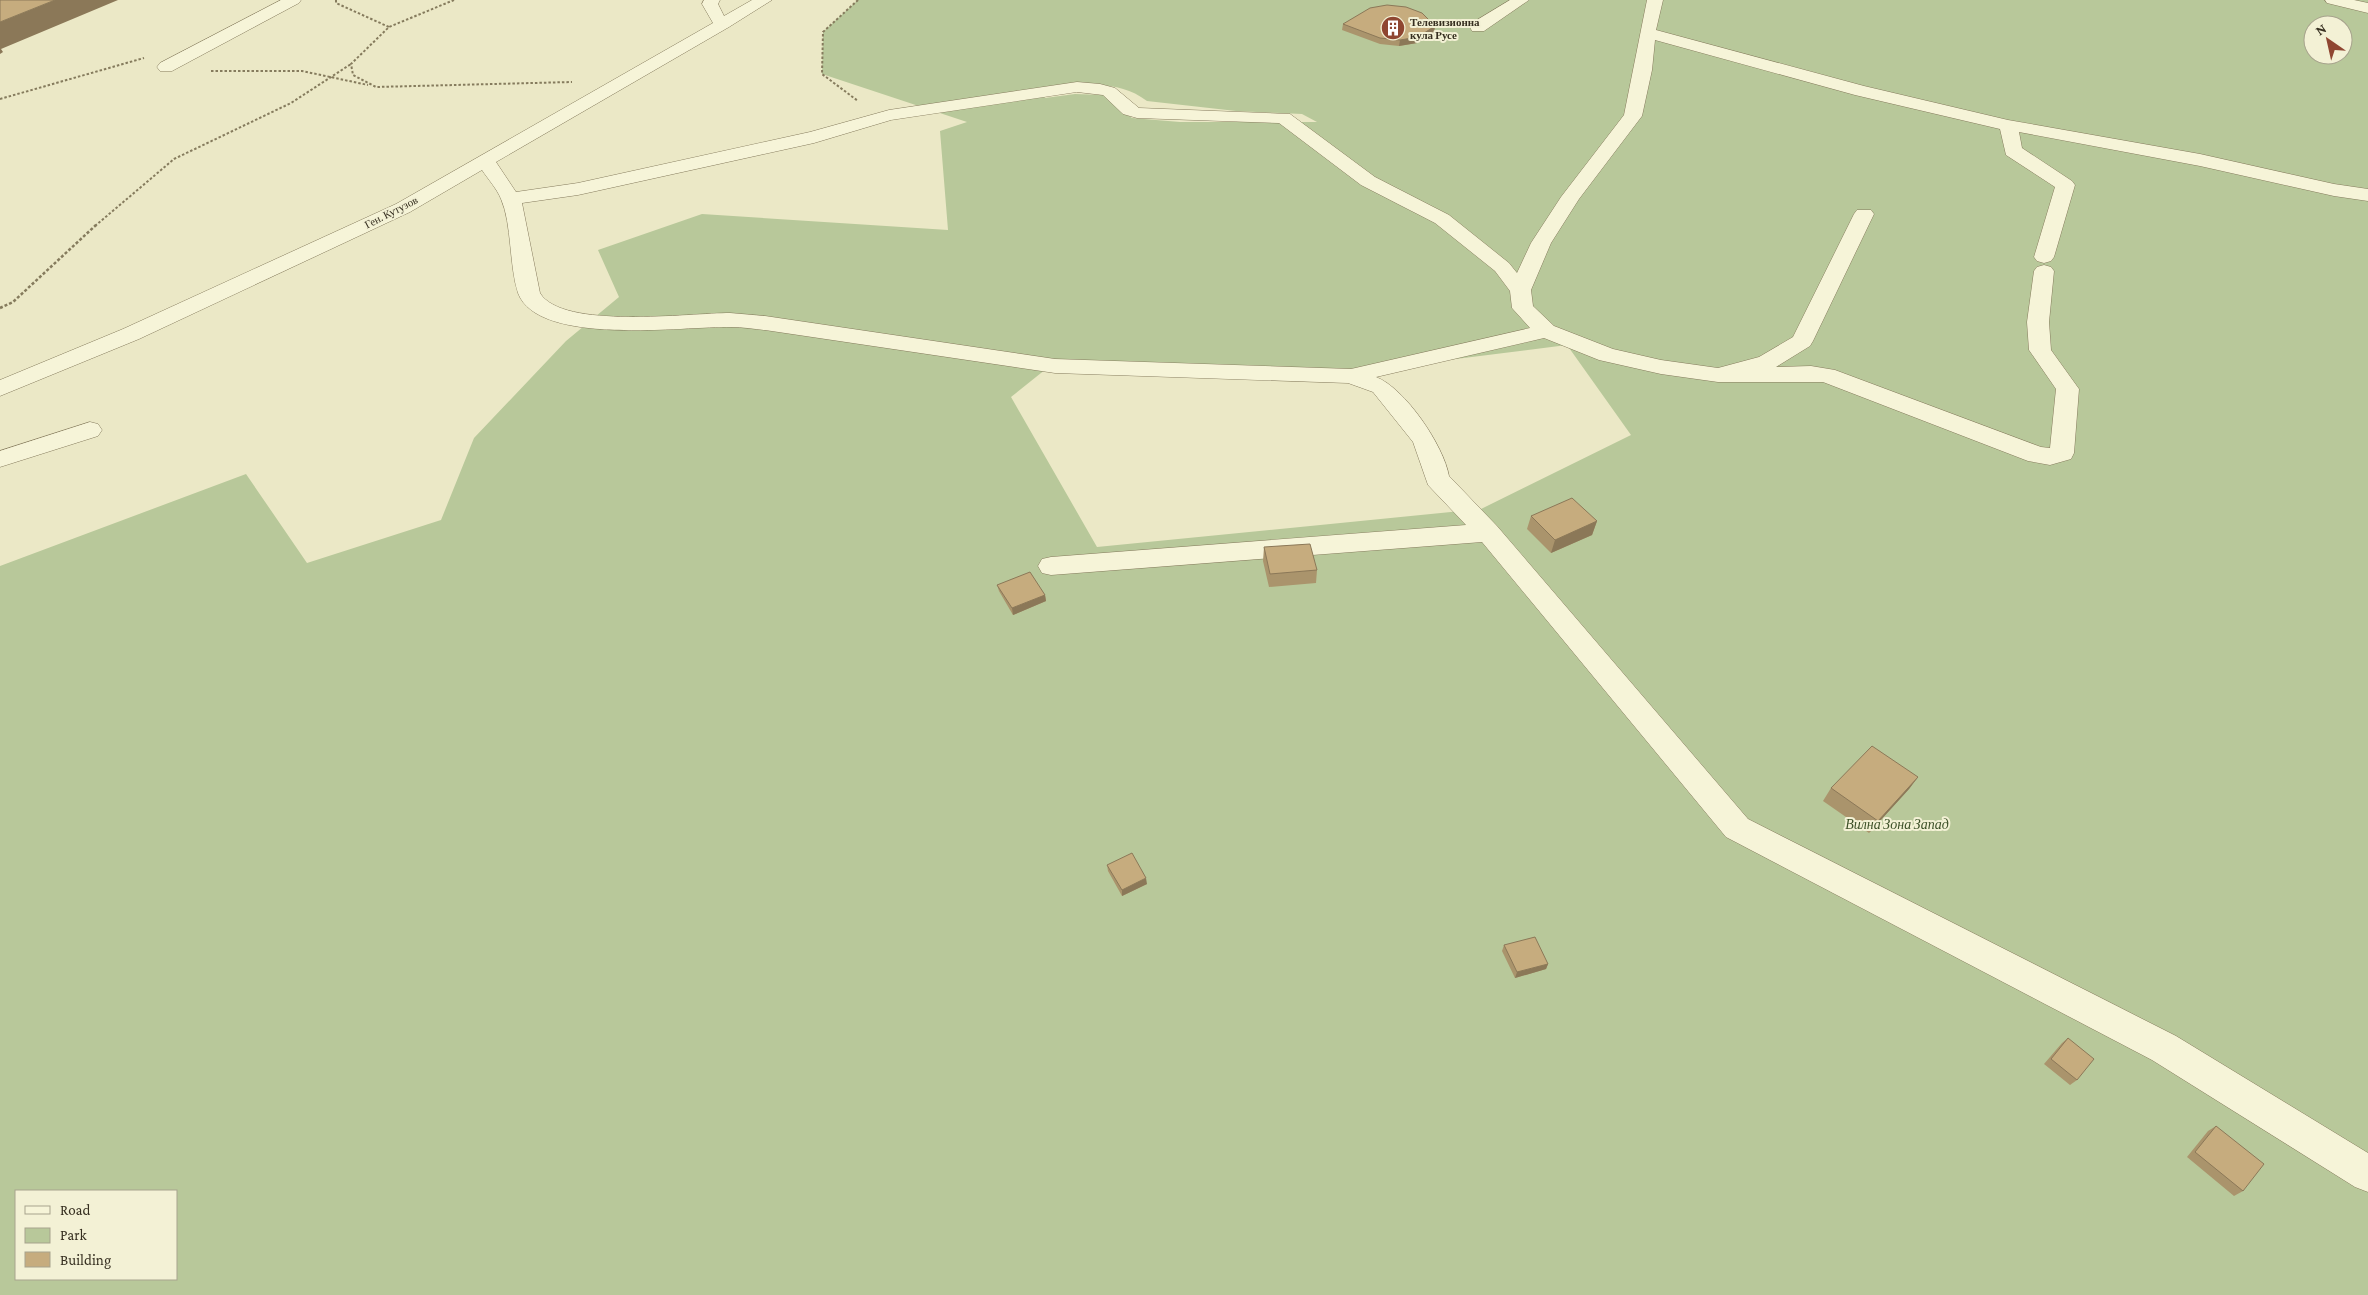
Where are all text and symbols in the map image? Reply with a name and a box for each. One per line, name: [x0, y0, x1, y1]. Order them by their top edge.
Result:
building icon: Телевизионна кула Русе: [1380, 15, 1406, 41]
north arrow: [2303, 15, 2353, 65]
place label: Телевизионна кула Русе: [1410, 16, 1480, 41]
text: N: [2312, 20, 2330, 39]
street label: Ген. Кутузов: [362, 193, 420, 231]
park label: Вилна Зона Запад: [1845, 816, 1949, 832]
legend: [15, 1190, 178, 1280]
text: Road: [60, 1202, 91, 1218]
text: Park: [60, 1227, 87, 1243]
text: Building: [60, 1252, 111, 1269]

